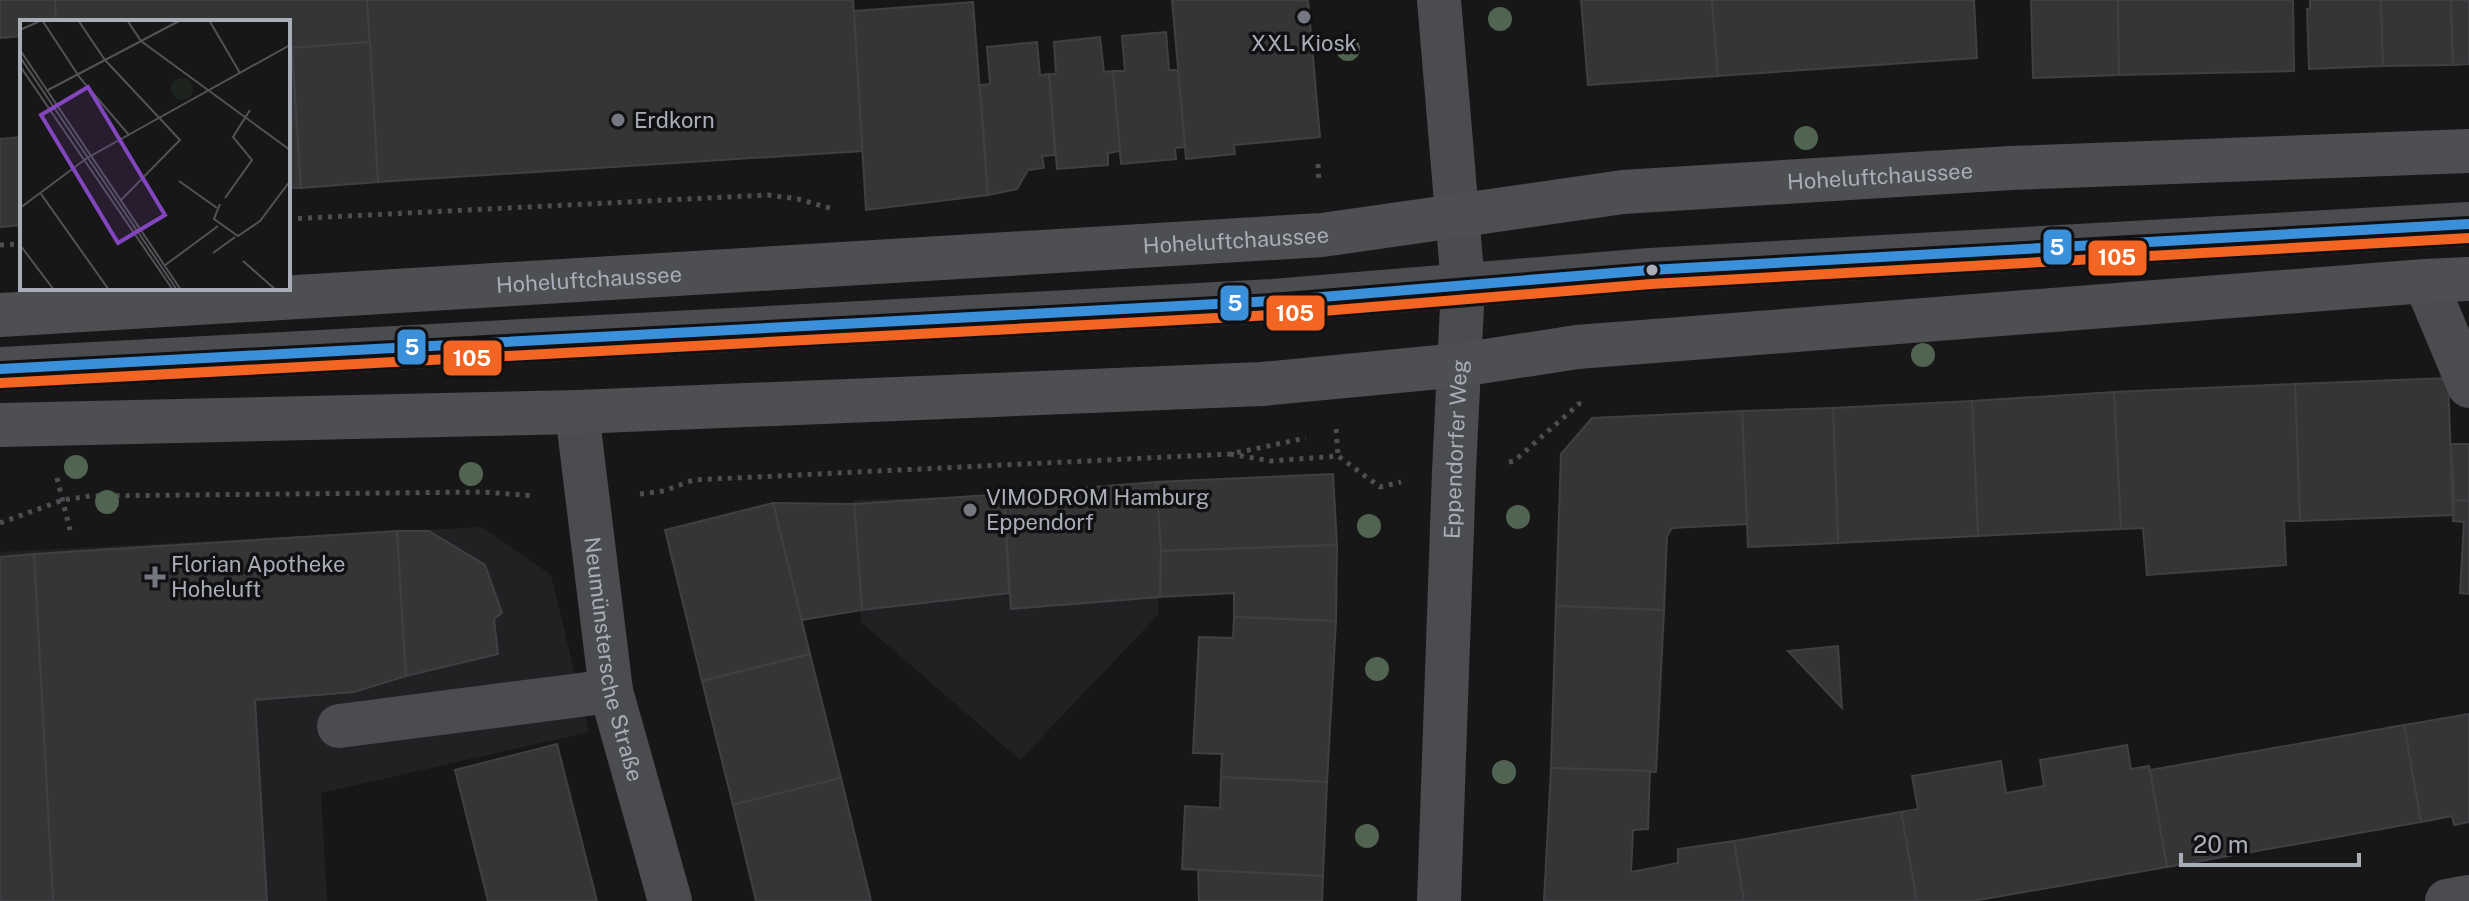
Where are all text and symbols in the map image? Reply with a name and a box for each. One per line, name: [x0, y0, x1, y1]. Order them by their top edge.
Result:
marker: XXL Kiosk: [1295, 8, 1313, 26]
inset map: [20, 20, 290, 290]
place label: XXL Kiosk: [1251, 30, 1357, 56]
place label: Erdkorn: [634, 107, 715, 133]
marker: Erdkorn: [609, 111, 627, 129]
street label: Hoheluftchaussee: [1786, 157, 1974, 195]
street label: Hoheluftchaussee: [1142, 221, 1331, 259]
line badge: 5: [2042, 228, 2073, 266]
text: 5: [2050, 234, 2064, 260]
line badge: 105: [2087, 239, 2148, 277]
text: 105: [2098, 244, 2136, 270]
street label: Hoheluftchaussee: [495, 261, 683, 298]
unlabelled marker: [1644, 262, 1660, 278]
line badge: 5: [1219, 284, 1250, 322]
text: 5: [1228, 290, 1242, 316]
line badge: 105: [1265, 294, 1326, 332]
text: 105: [1276, 300, 1314, 326]
line badge: 5: [396, 328, 427, 366]
text: 5: [405, 334, 419, 360]
line badge: 105: [442, 339, 503, 377]
text: 105: [453, 345, 491, 371]
street label: Eppendorfer Weg: [1439, 359, 1472, 540]
place label: VIMODROM Hamburg Eppendorf: [986, 484, 1209, 535]
marker: VIMODROM Hamburg Eppendorf: [961, 501, 979, 519]
street label: Neumünstersche Straße: [579, 535, 649, 784]
place label: Florian Apotheke Hoheluft: [171, 551, 346, 602]
marker: Florian Apotheke Hoheluft: [146, 568, 164, 586]
scale bar: [2181, 817, 2359, 867]
text: 20 m: [2193, 830, 2249, 858]

